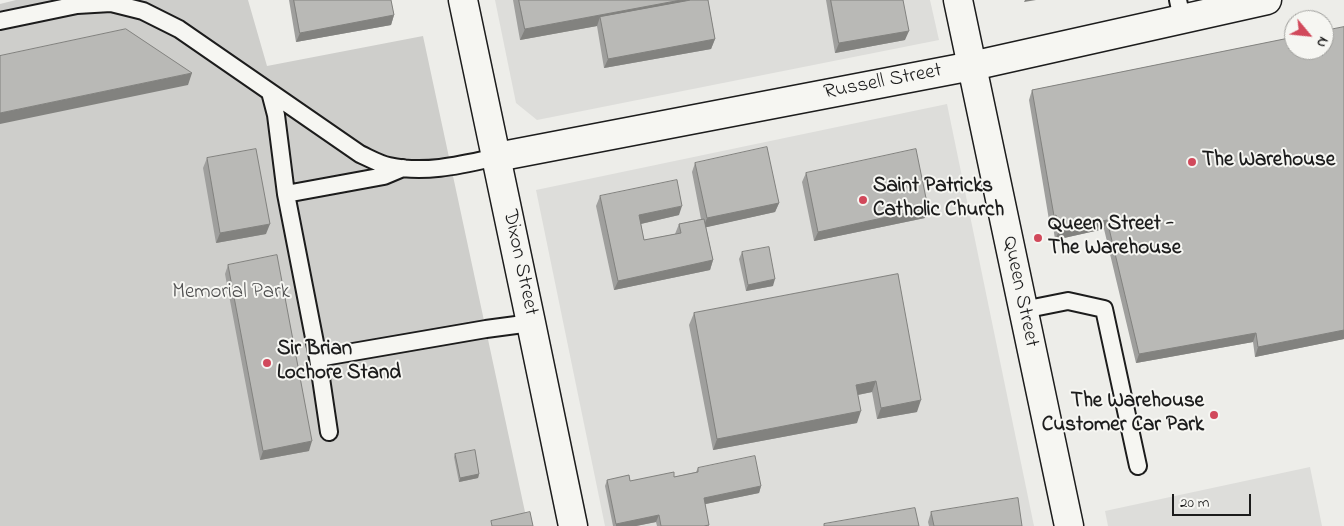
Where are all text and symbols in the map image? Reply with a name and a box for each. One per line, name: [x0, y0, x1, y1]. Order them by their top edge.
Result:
north arrow: [1284, 10, 1334, 60]
text: N: [1310, 33, 1333, 51]
street label: Russell Street: [822, 59, 944, 107]
place label: The Warehouse: [1202, 149, 1335, 175]
marker: The Warehouse: [1186, 156, 1198, 168]
place label: Saint Patricks Catholic Church: [873, 175, 1004, 225]
marker: Saint Patricks Catholic Church: [857, 194, 869, 206]
street label: Dixon Street: [496, 208, 542, 318]
place label: Queen Street - The Warehouse: [1048, 213, 1181, 263]
marker: Queen Street - The Warehouse: [1032, 232, 1044, 244]
street label: Queen Street: [995, 234, 1043, 350]
park label: Memorial Park: [172, 281, 290, 307]
place label: Sir Brian Lochore Stand: [277, 338, 401, 388]
marker: Sir Brian Lochore Stand: [261, 357, 273, 369]
place label: The Warehouse Customer Car Park: [1042, 390, 1204, 440]
marker: The Warehouse Customer Car Park: [1208, 409, 1220, 421]
scale bar: [1174, 484, 1253, 516]
text: 20 m: [1180, 492, 1209, 514]

